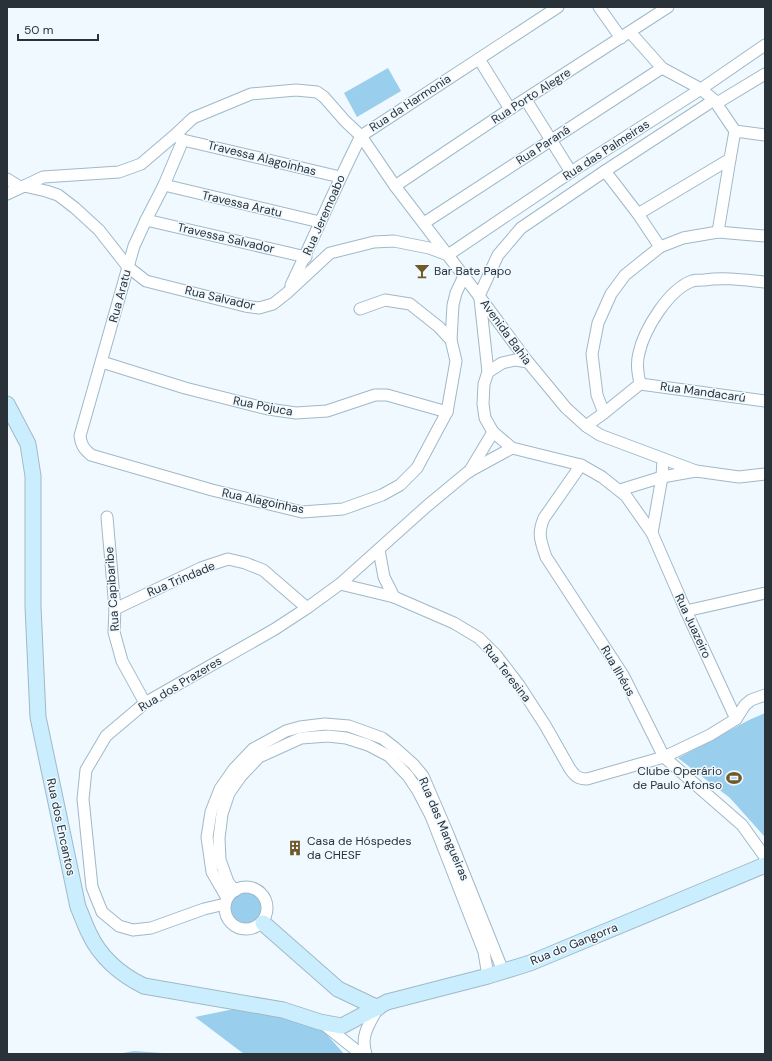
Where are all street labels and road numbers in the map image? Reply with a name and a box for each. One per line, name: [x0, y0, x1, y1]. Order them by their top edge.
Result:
street label: Rua Porto Alegre: [488, 64, 574, 128]
street label: Rua da Harmonia: [366, 71, 454, 135]
street label: Rua das Palmeiras: [560, 116, 652, 184]
street label: Rua Paraná: [513, 122, 573, 168]
street label: Travessa Alagoinhas: [206, 137, 318, 179]
street label: Rua Jeremoabo: [299, 172, 349, 258]
street label: Travessa Aratu: [200, 187, 284, 221]
street label: Travessa Salvador: [176, 219, 277, 257]
street label: Rua Aratu: [105, 268, 135, 324]
street label: Rua Salvador: [183, 282, 257, 314]
street label: Avenida Bahia: [477, 296, 535, 368]
street label: Rua Mandacarú: [659, 378, 747, 406]
street label: Rua Pojuca: [232, 392, 294, 420]
street label: Rua Alagoinhas: [220, 484, 306, 518]
street label: Rua Capibaribe: [101, 546, 123, 632]
street label: Rua Trindade: [145, 557, 218, 601]
street label: Rua Juazeiro: [671, 591, 715, 661]
street label: Rua Teresina: [479, 641, 535, 705]
street label: Rua Ilhéus: [597, 643, 639, 699]
street label: Rua dos Prazeres: [135, 653, 225, 715]
street label: Rua das Mangueiras: [415, 775, 473, 883]
street label: Rua dos Encantos: [43, 777, 79, 877]
street label: Rua do Gangorra: [528, 919, 620, 969]

